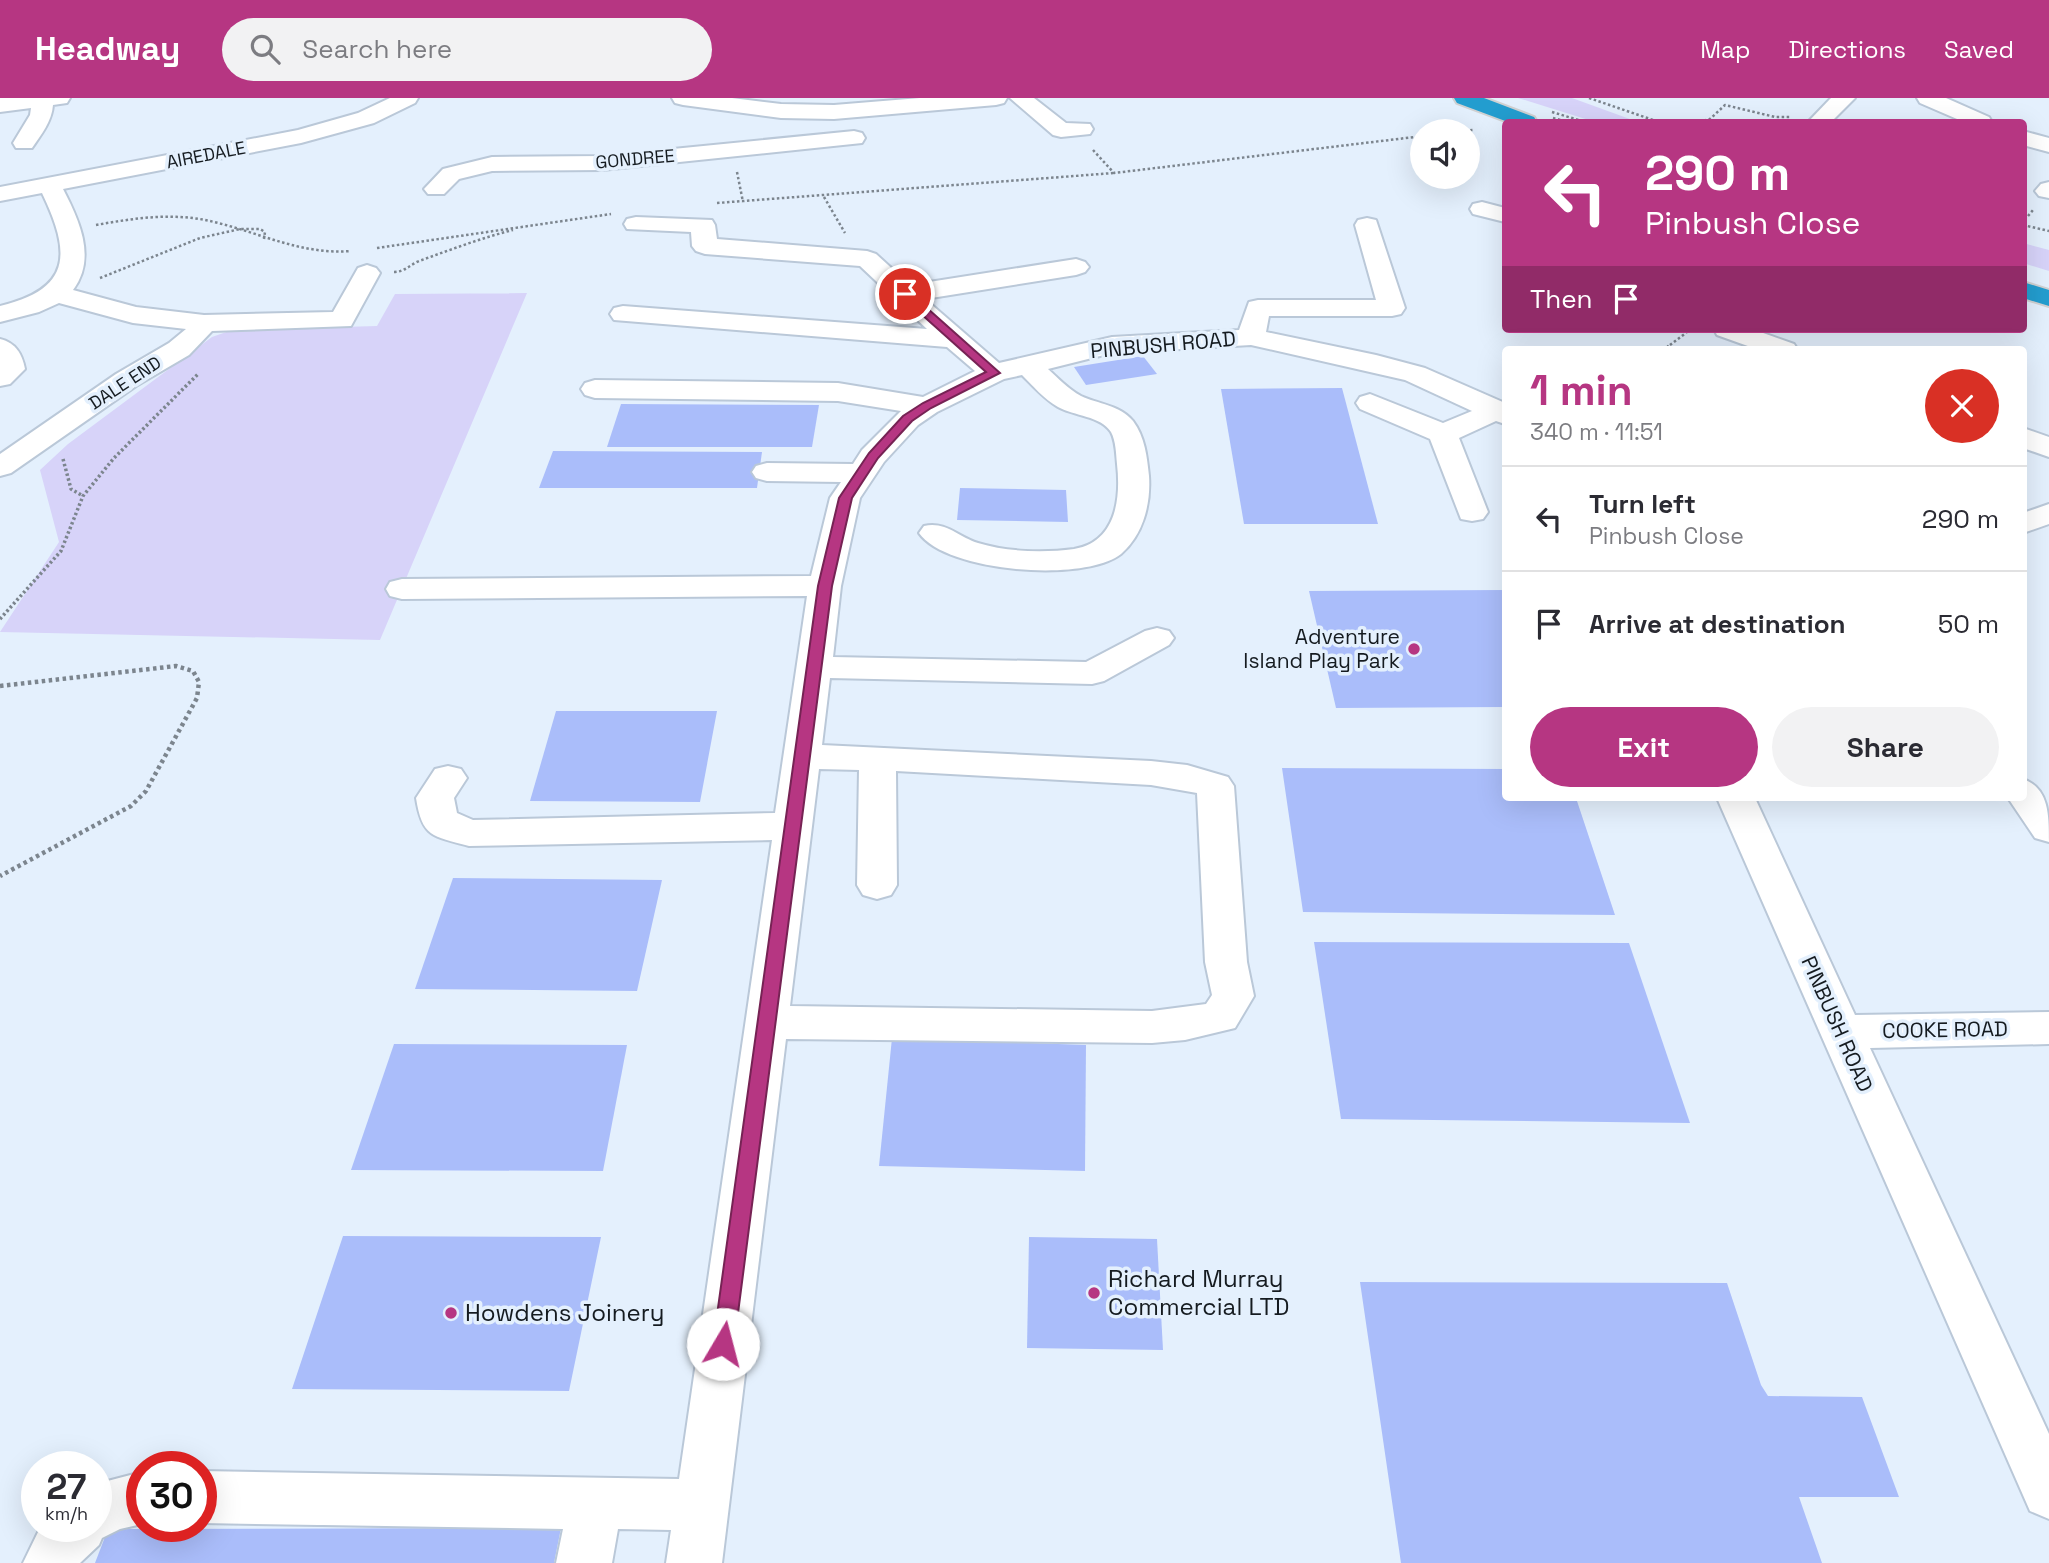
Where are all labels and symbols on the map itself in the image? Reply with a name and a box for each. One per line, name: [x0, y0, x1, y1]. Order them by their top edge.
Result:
street label: AIREDALE: [164, 136, 248, 173]
street label: GONDREE: [594, 144, 676, 173]
pin: [875, 264, 935, 324]
street label: PINBUSH ROAD: [1089, 325, 1237, 364]
street label: DALE END: [84, 351, 165, 414]
place label: Adventure Island Play Park: [1243, 623, 1400, 674]
marker: Adventure Island Play Park: [1406, 641, 1422, 657]
street label: PINBUSH ROAD: [1795, 952, 1879, 1096]
street label: COOKE ROAD: [1882, 1015, 2008, 1044]
place label: Richard Murray Commercial LTD: [1108, 1263, 1289, 1322]
marker: Richard Murray Commercial LTD: [1086, 1285, 1102, 1301]
place label: Howdens Joinery: [465, 1297, 665, 1328]
marker: Howdens Joinery: [443, 1305, 459, 1321]
position arrow: [686, 1307, 760, 1381]
speed limit sign: 30: [126, 1451, 217, 1542]

